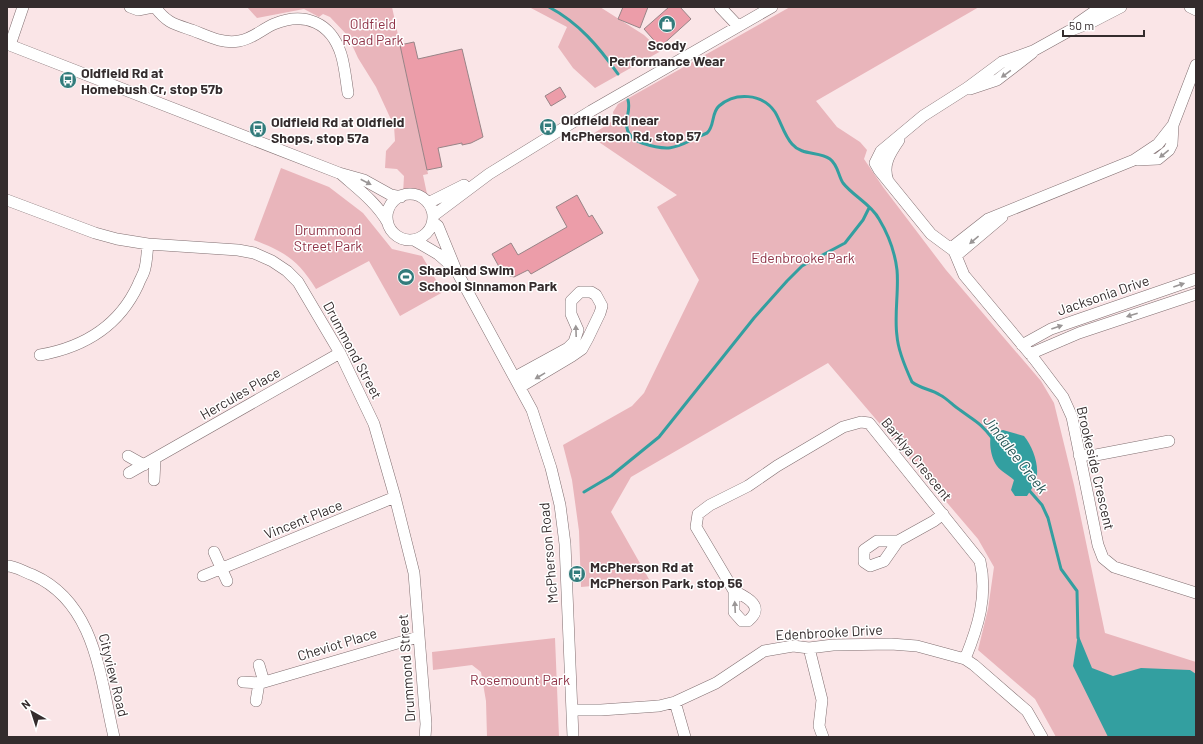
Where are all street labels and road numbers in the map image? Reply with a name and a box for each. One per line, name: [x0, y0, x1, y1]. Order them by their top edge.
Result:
street label: Jacksonia Drive: [1055, 271, 1151, 319]
street label: Drummond Street: [320, 298, 386, 402]
street label: Hercules Place: [197, 363, 283, 423]
street label: Brookeside Crescent: [1074, 405, 1118, 531]
street label: Barklya Crescent: [878, 414, 956, 504]
street label: Vincent Place: [261, 496, 345, 542]
street label: McPherson Road: [535, 502, 561, 604]
street label: Drummond Street: [394, 614, 418, 722]
street label: Edenbrooke Drive: [775, 621, 883, 643]
street label: Cheviot Place: [295, 624, 379, 664]
street label: Cityview Road: [95, 632, 133, 718]

